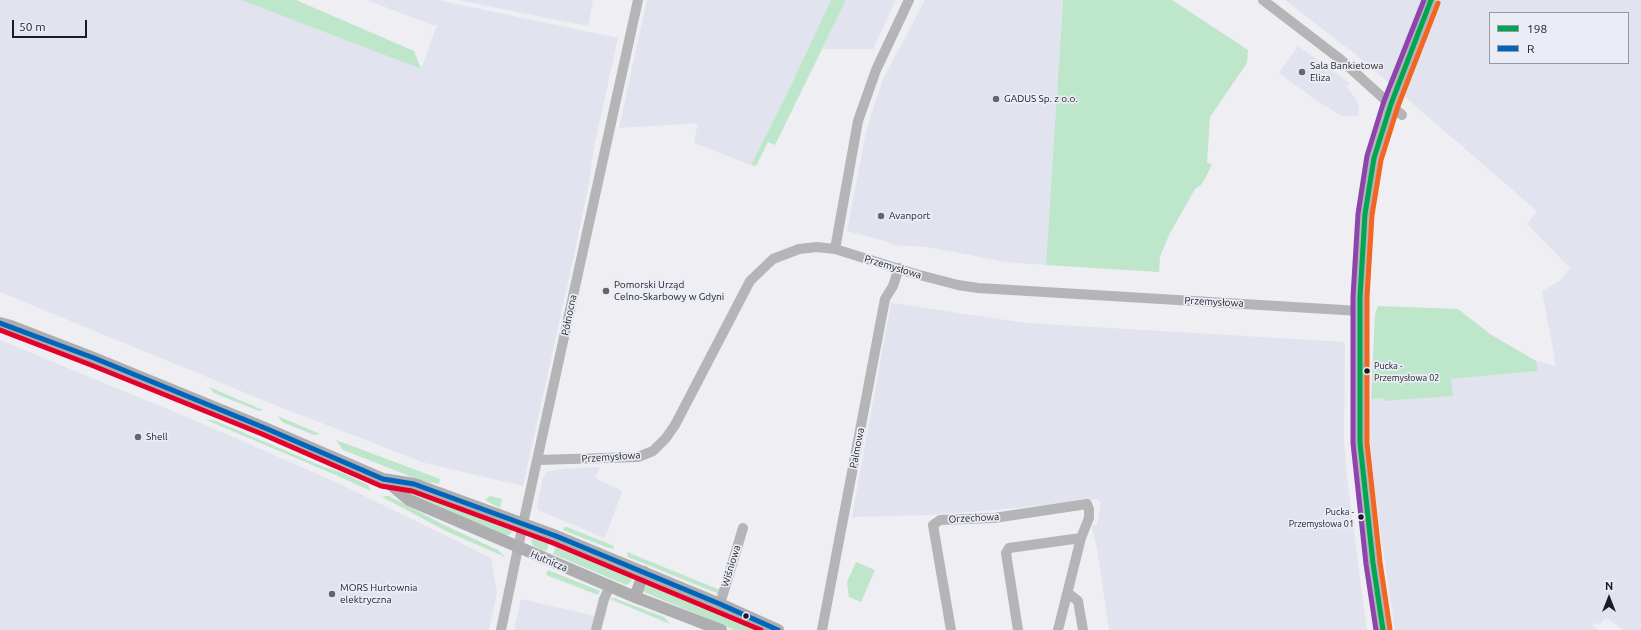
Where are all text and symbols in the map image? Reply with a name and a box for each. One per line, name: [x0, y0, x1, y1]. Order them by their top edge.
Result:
scale bar: [14, 12, 89, 38]
legend: [1489, 12, 1629, 64]
text: 50 m: [19, 20, 46, 33]
text: 198: [1527, 22, 1547, 35]
text: R: [1527, 42, 1535, 55]
place label: Sala Bankietowa Eliza: [1310, 60, 1383, 84]
marker: Sala Bankietowa Eliza: [1297, 67, 1307, 77]
place label: GADUS Sp. z o.o.: [1004, 93, 1078, 105]
marker: GADUS Sp. z o.o.: [991, 94, 1001, 104]
place label: Avanport: [889, 210, 931, 222]
marker: Avanport: [876, 211, 886, 221]
street label: Przemysłowa: [863, 253, 923, 281]
place label: Pomorski Urząd Celno-Skarbowy w Gdyni: [614, 279, 724, 302]
marker: Pomorski Urząd Celno-Skarbowy w Gdyni: [601, 286, 611, 296]
street label: Północna: [559, 293, 579, 337]
street label: Przemysłowa: [1184, 294, 1244, 310]
place label: Pucka - Przemysłowa 02: [1374, 361, 1439, 382]
marker: Pucka - Przemysłowa 02: [1362, 366, 1372, 376]
street label: Palmowa: [847, 427, 867, 469]
place label: Shell: [146, 431, 168, 443]
marker: Shell: [133, 432, 143, 442]
street label: Przemysłowa: [581, 449, 641, 465]
place label: Pucka - Przemysłowa 01: [1289, 507, 1354, 528]
street label: Orzechowa: [948, 511, 1000, 525]
marker: Pucka - Przemysłowa 01: [1356, 512, 1366, 522]
street label: Wiśniowa: [719, 544, 743, 588]
street label: Hutnicza: [529, 548, 569, 574]
north arrow: [1589, 578, 1629, 618]
text: N: [1605, 580, 1613, 592]
place label: MORS Hurtownia elektryczna: [340, 582, 417, 606]
marker: MORS Hurtownia elektryczna: [327, 589, 337, 599]
unlabelled marker: [741, 611, 751, 621]

